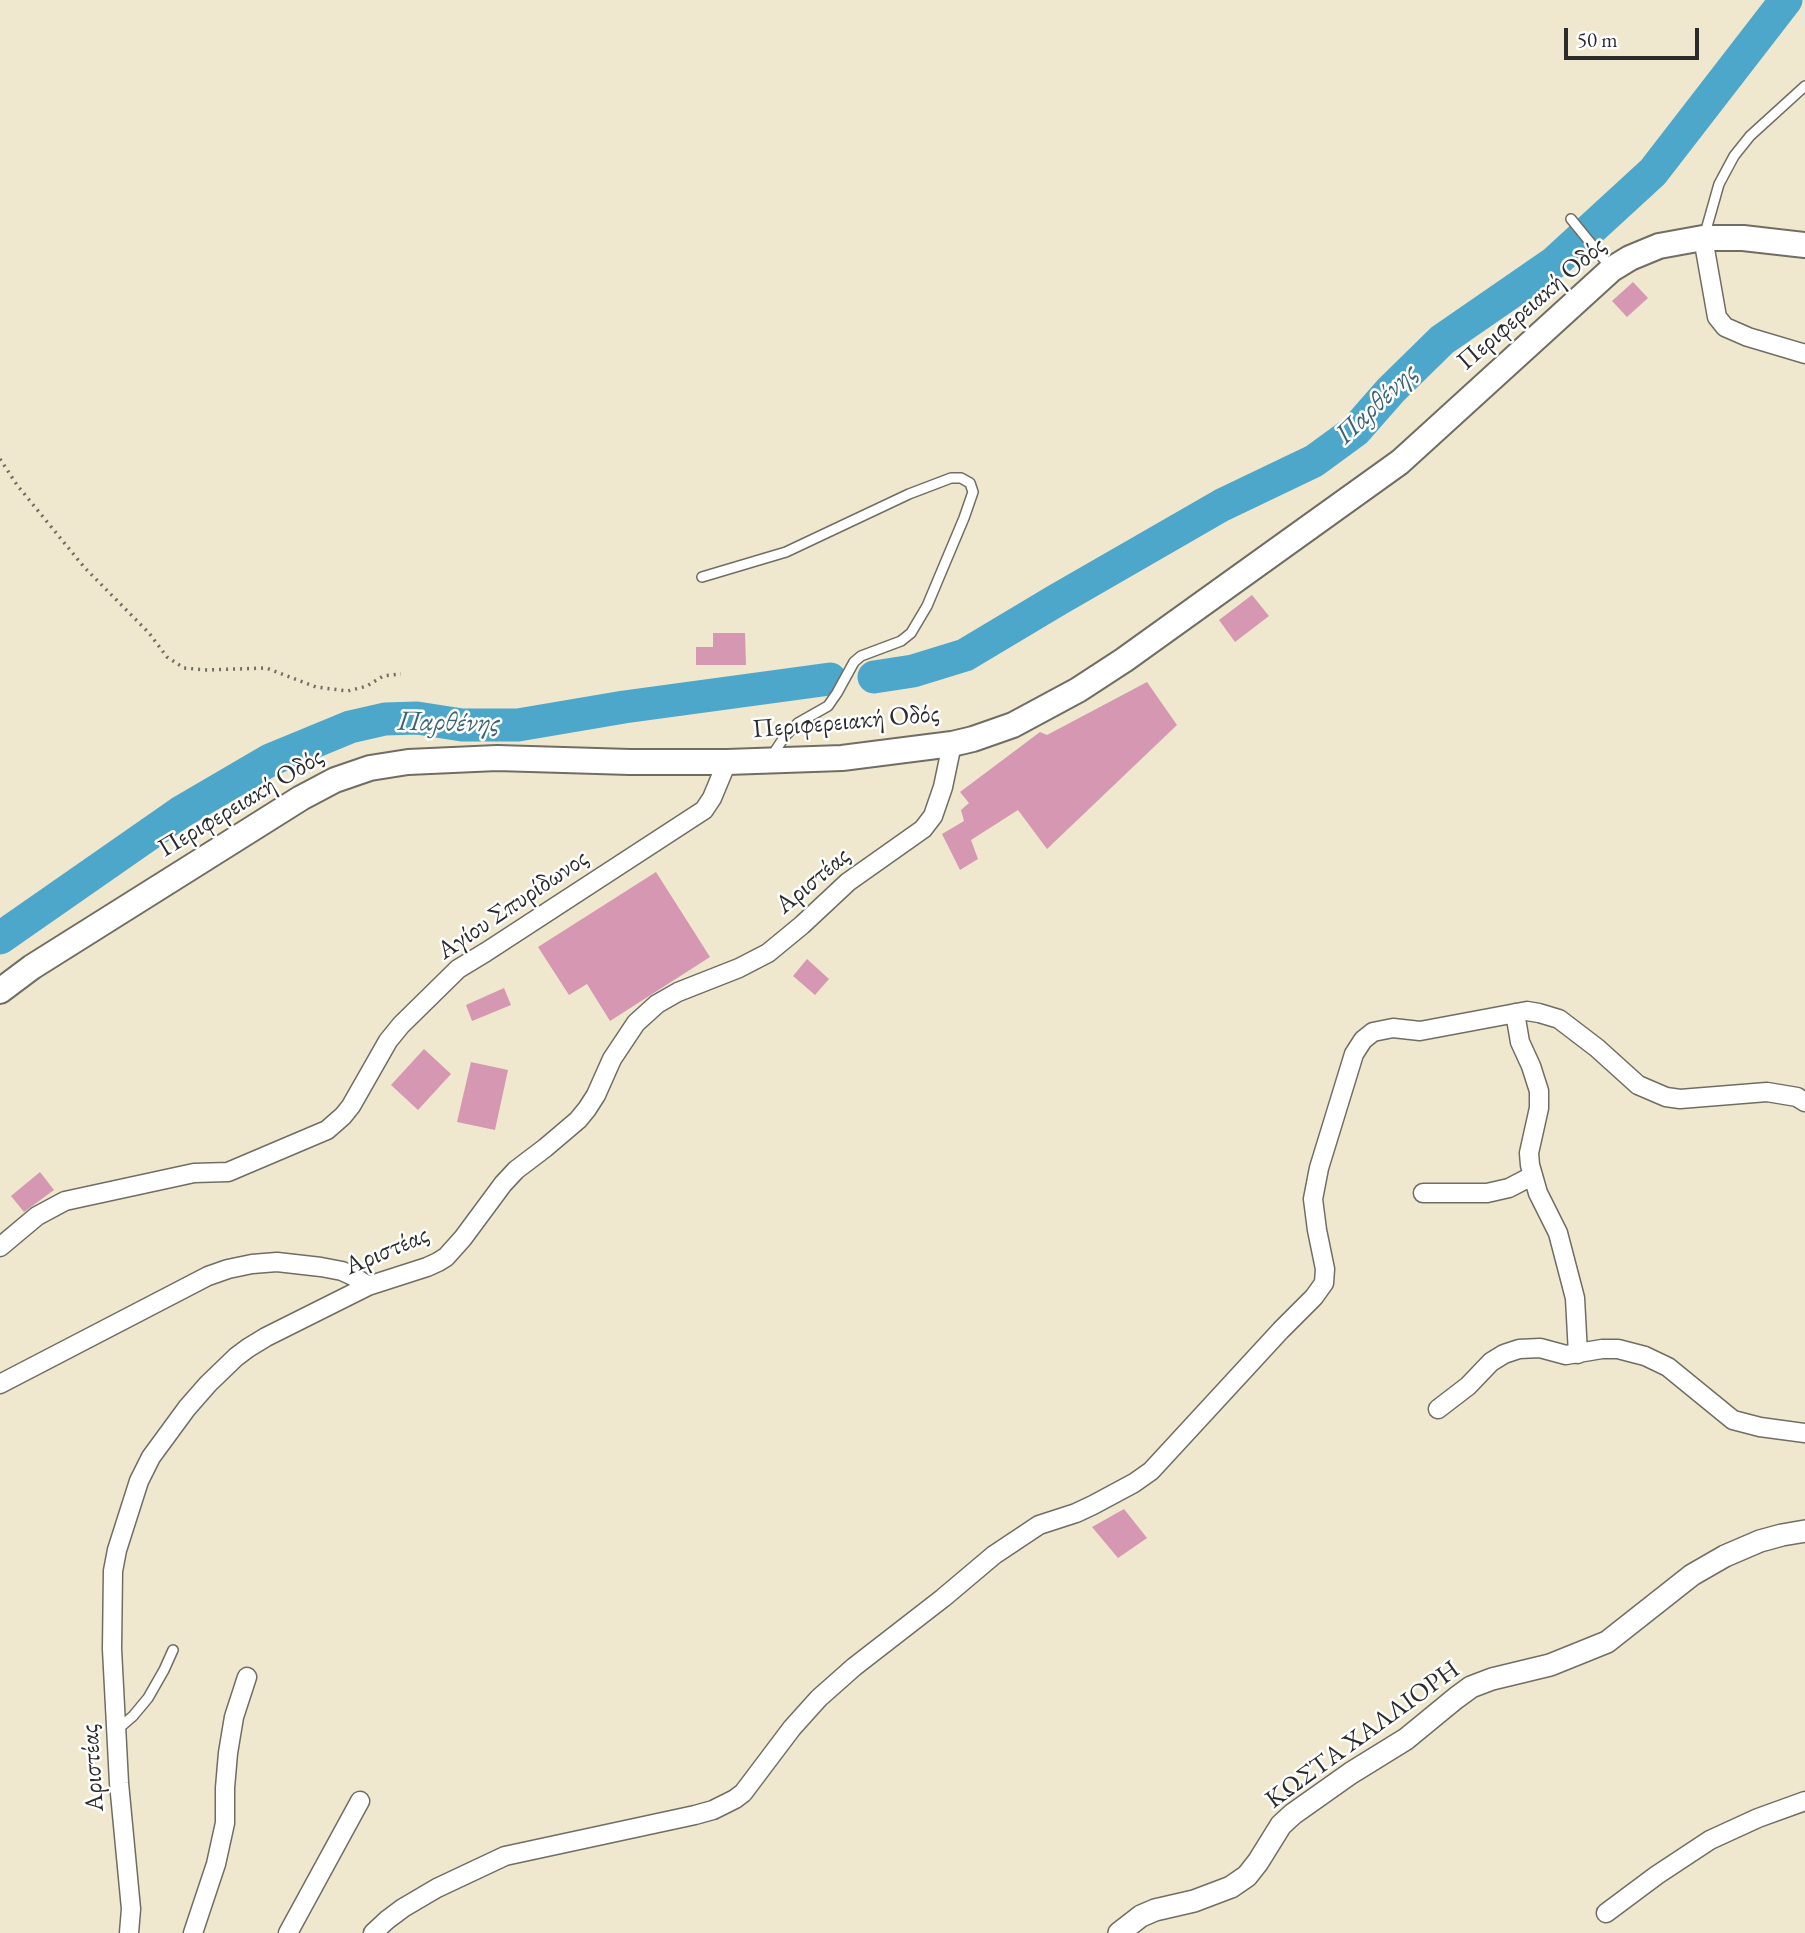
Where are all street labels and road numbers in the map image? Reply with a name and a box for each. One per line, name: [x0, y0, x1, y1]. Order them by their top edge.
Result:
street label: Περιφερειακή Οδός: [1451, 231, 1613, 377]
street label: Περιφερειακή Οδός: [751, 698, 941, 746]
street label: Περιφερειακή Οδός: [153, 741, 329, 865]
street label: Αριστέας: [769, 841, 857, 921]
street label: Αγίου Σπυρίδωνος: [432, 843, 594, 967]
street label: Αριστέας: [341, 1219, 433, 1283]
street label: ΚΩΣΤΑ ΧΑΛΛΙΟΡΗ: [1260, 1654, 1466, 1816]
street label: Αριστέας: [74, 1723, 112, 1813]

